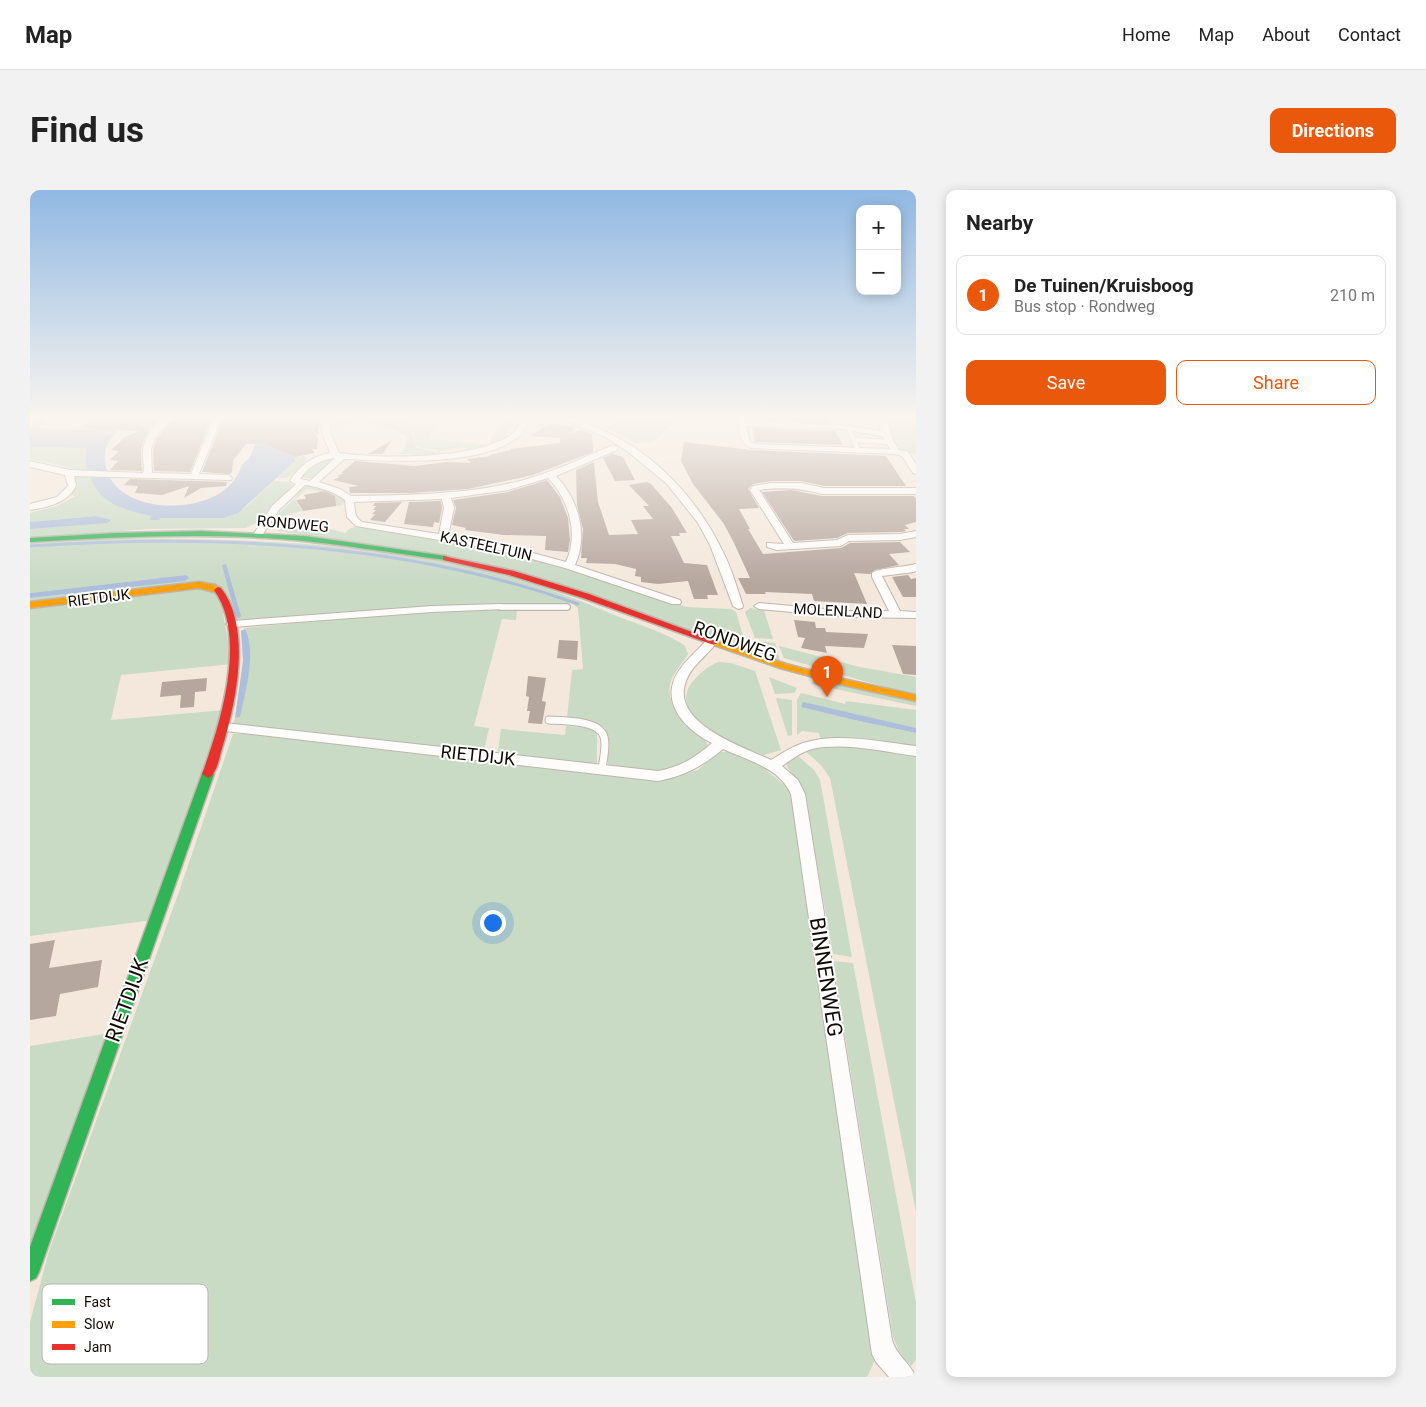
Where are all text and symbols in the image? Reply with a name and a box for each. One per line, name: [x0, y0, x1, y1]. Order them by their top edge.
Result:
text: Map: [25, 21, 72, 49]
text: Home: [1122, 24, 1171, 45]
text: Map: [1199, 24, 1234, 45]
text: About: [1262, 24, 1310, 45]
text: Contact: [1338, 24, 1401, 45]
button: Directions: [1270, 108, 1396, 153]
text: Find us: [30, 110, 144, 151]
map controls: [856, 205, 901, 295]
button: +: [856, 205, 901, 250]
text: Nearby: [966, 211, 1033, 235]
button: −: [856, 250, 901, 295]
text: De Tuinen/Kruisboog: [1014, 274, 1194, 297]
text: 1: [978, 286, 988, 305]
text: 210 m: [1330, 286, 1375, 305]
text: Bus stop · Rondweg: [1014, 297, 1155, 316]
button: Save: [966, 360, 1166, 405]
button: Share: [1176, 360, 1376, 405]
street label: RONDWEG: [256, 512, 330, 536]
street label: KASTEELTUIN: [438, 527, 534, 565]
street label: RIETDIJK: [67, 585, 132, 611]
street label: MOLENLAND: [793, 600, 883, 622]
street label: RONDWEG: [691, 616, 779, 666]
pin: 1: [811, 656, 843, 697]
street label: RIETDIJK: [440, 741, 517, 769]
your location: [480, 910, 506, 936]
street label: BINNENWEG: [805, 916, 847, 1038]
street label: RIETDIJK: [101, 954, 154, 1045]
legend: [42, 1284, 208, 1364]
text: Fast: [84, 1294, 111, 1310]
text: Slow: [84, 1316, 115, 1332]
text: Jam: [84, 1339, 112, 1355]

